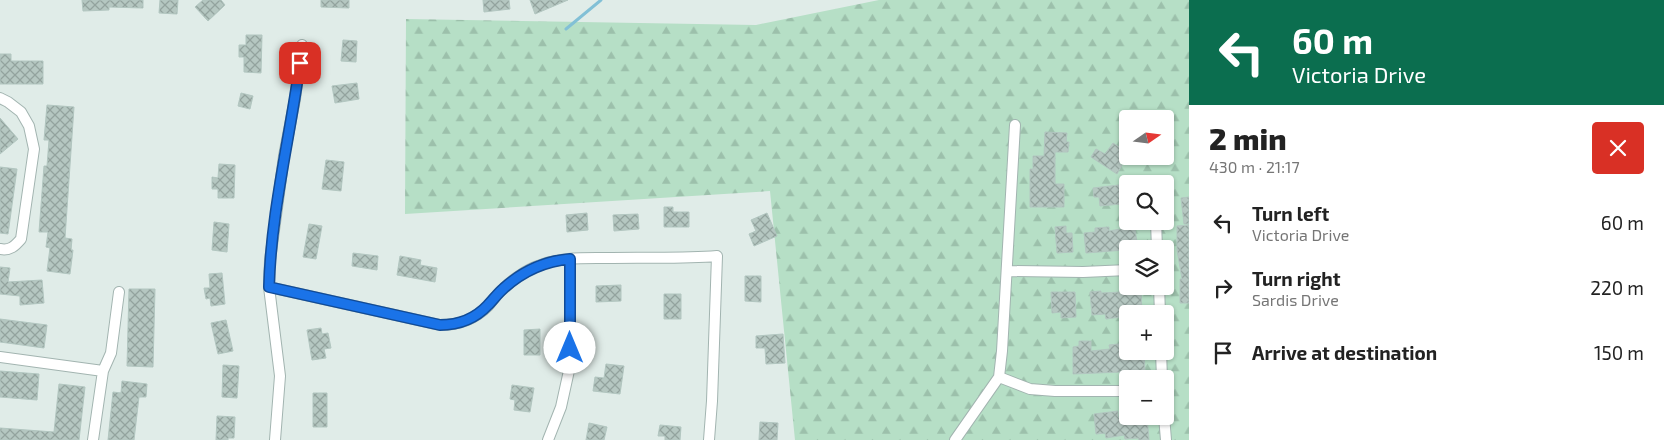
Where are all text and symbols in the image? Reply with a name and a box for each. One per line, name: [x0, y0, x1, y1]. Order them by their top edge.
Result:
text: 60 m: [1292, 19, 1373, 61]
icon: left: [1209, 20, 1274, 85]
pin: [279, 42, 321, 84]
icon: arrive: [286, 49, 314, 77]
text: Victoria Drive: [1292, 61, 1426, 87]
north arrow: [1119, 110, 1174, 165]
map controls: [1119, 110, 1174, 425]
text: 2 min: [1209, 120, 1287, 156]
button: close: [1592, 122, 1644, 174]
text: 430 m · 21:17: [1209, 157, 1300, 176]
button: search: [1119, 175, 1174, 230]
text: Turn left: [1252, 202, 1329, 225]
icon: left: [1209, 209, 1237, 237]
text: 60 m: [1601, 211, 1644, 234]
text: Victoria Drive: [1252, 225, 1349, 244]
button: layers: [1119, 240, 1174, 295]
text: Turn right: [1252, 267, 1340, 290]
icon: right: [1209, 274, 1237, 302]
text: 220 m: [1590, 276, 1644, 299]
text: Sardis Drive: [1252, 290, 1339, 309]
button: +: [1119, 305, 1174, 360]
position arrow: [543, 321, 595, 373]
icon: arrive: [1209, 339, 1237, 367]
text: Arrive at destination: [1252, 341, 1437, 364]
text: 150 m: [1594, 341, 1644, 364]
button: −: [1119, 370, 1174, 425]

